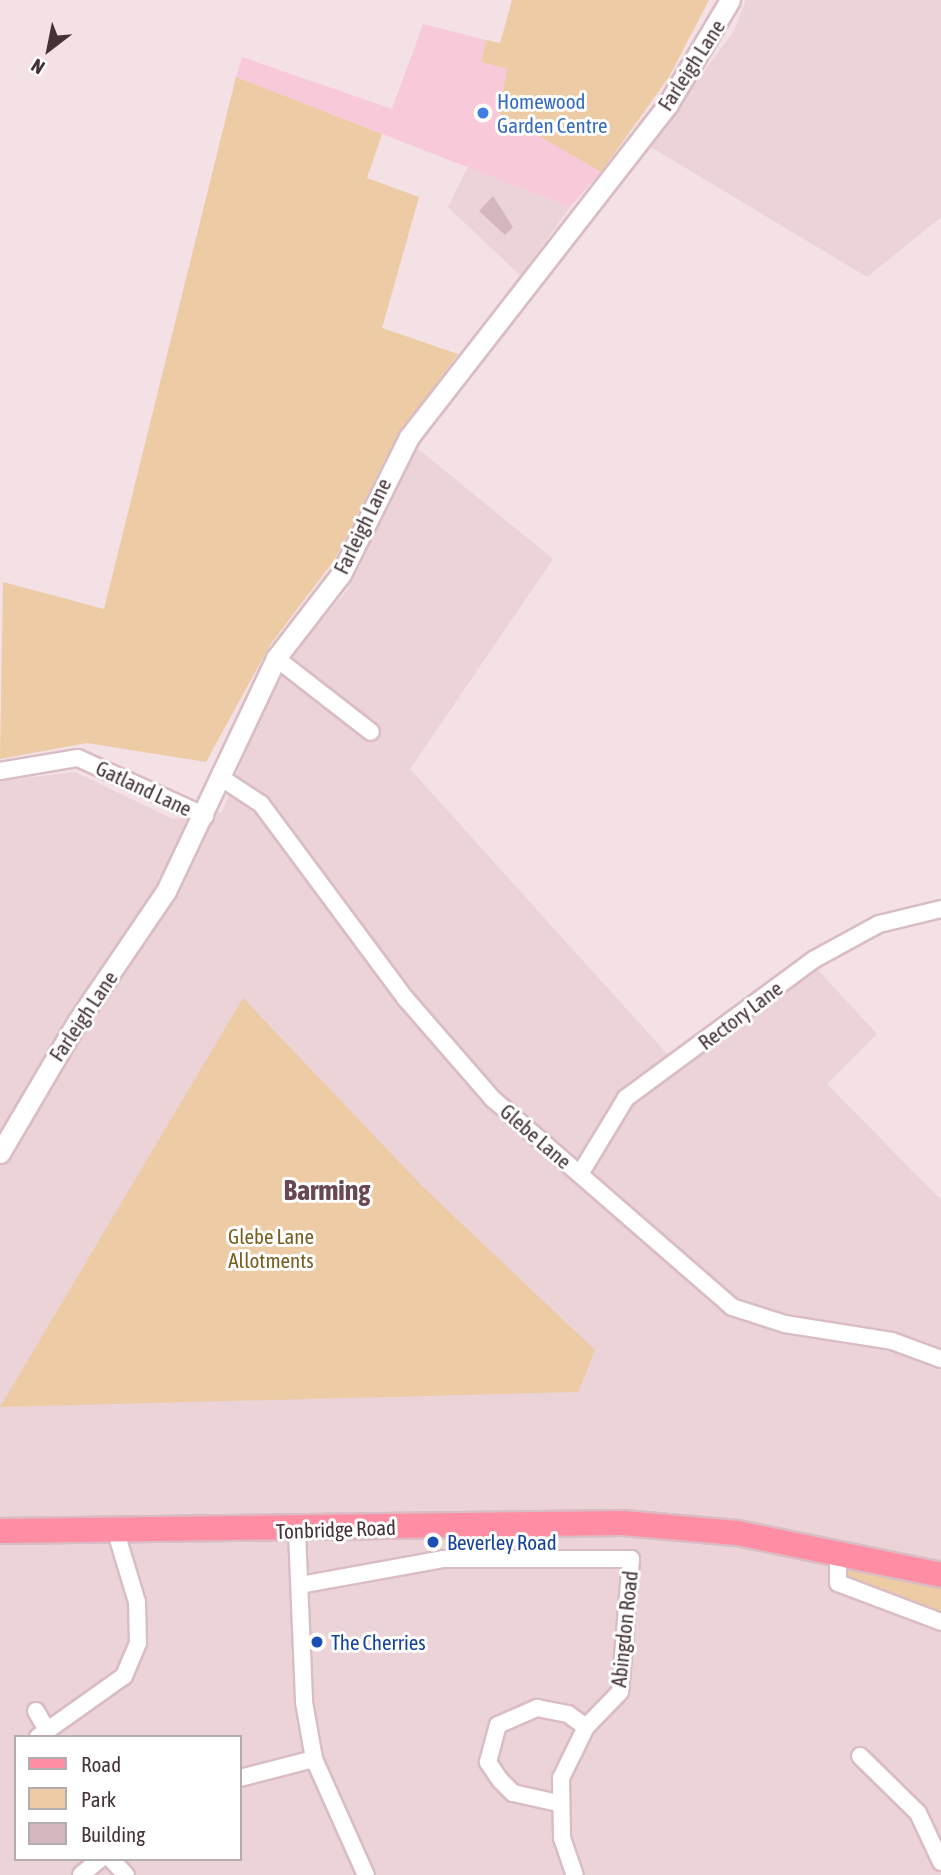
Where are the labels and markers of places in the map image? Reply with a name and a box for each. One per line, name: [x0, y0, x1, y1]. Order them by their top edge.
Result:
place label: Homewood Garden Centre: [497, 88, 608, 138]
marker: Homewood Garden Centre: [475, 105, 491, 121]
place label: Beverley Road: [447, 1529, 557, 1555]
marker: Beverley Road: [425, 1534, 441, 1550]
place label: The Cherries: [331, 1629, 426, 1655]
marker: The Cherries: [309, 1634, 325, 1650]

